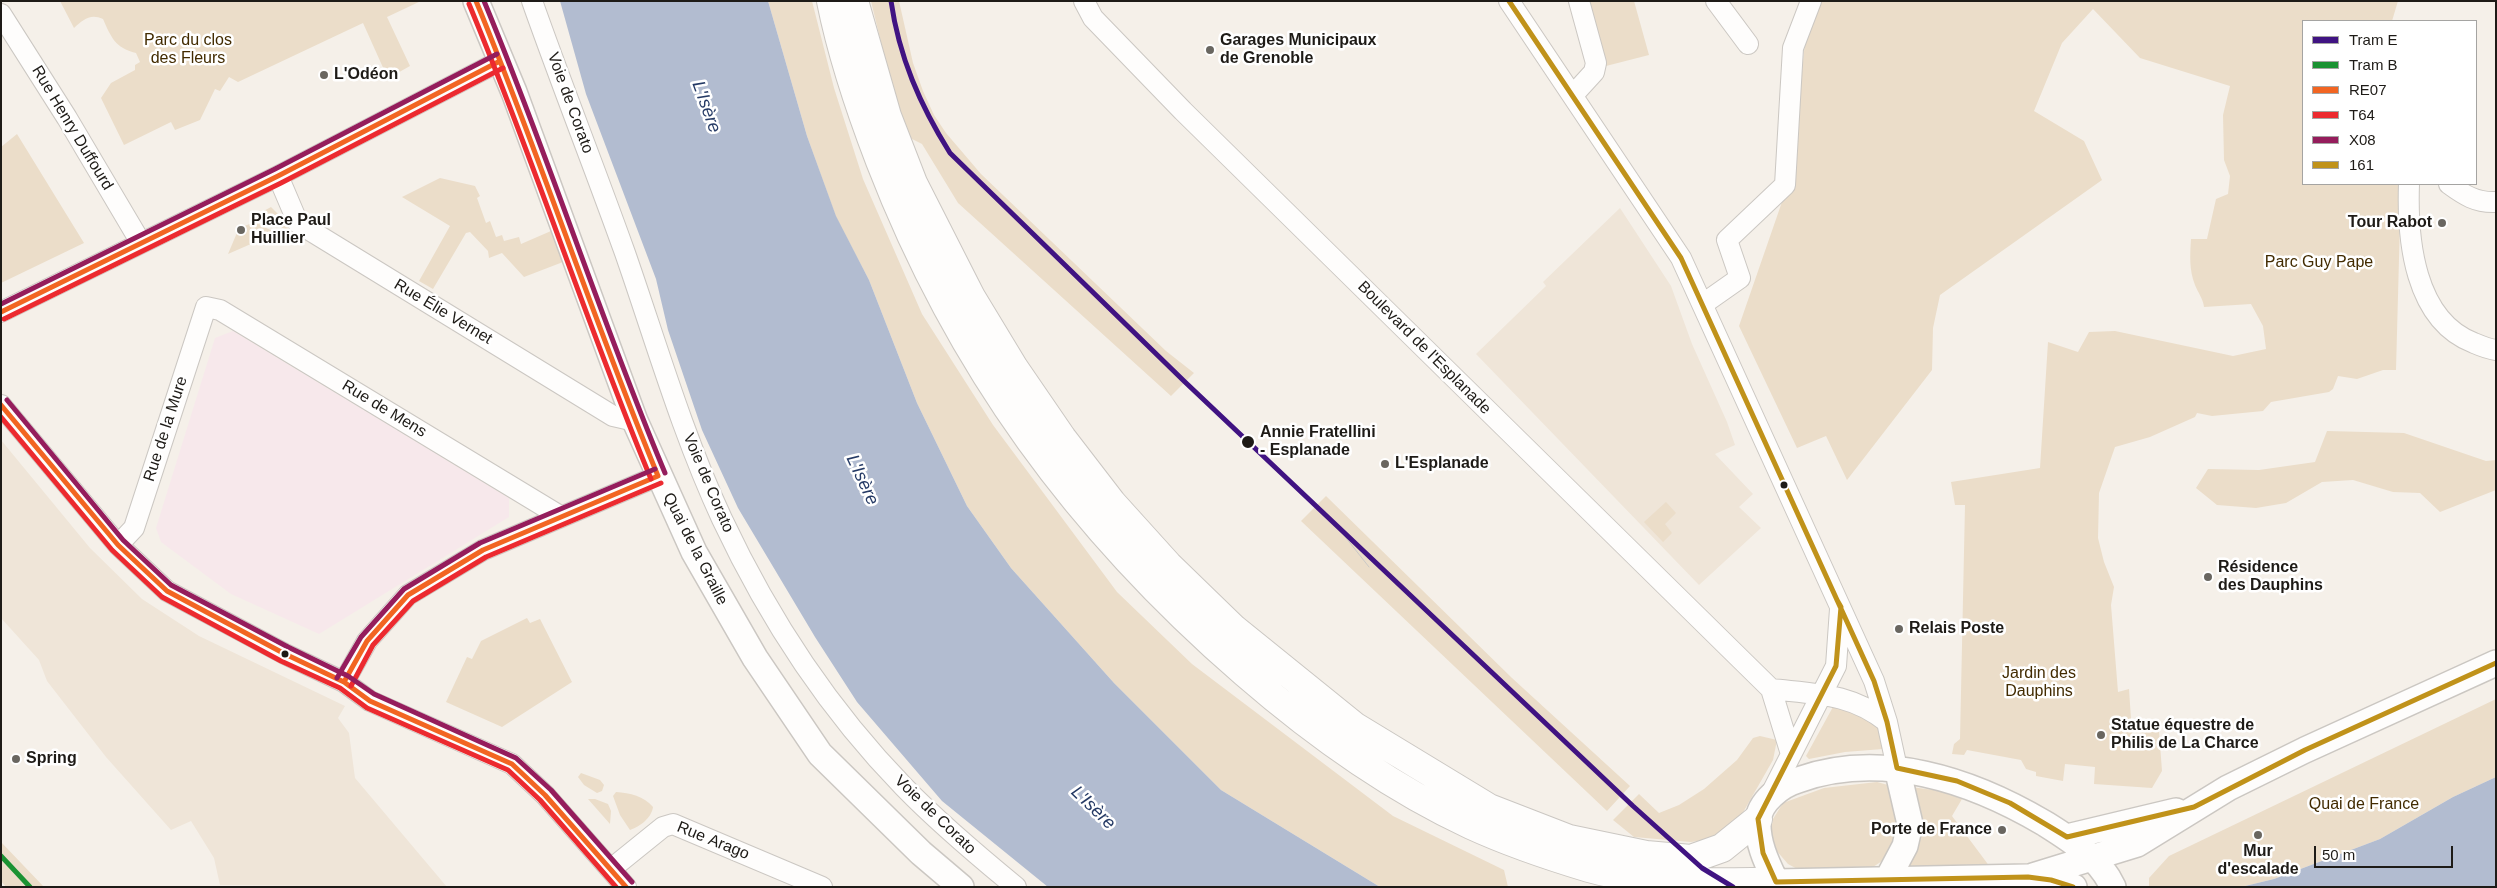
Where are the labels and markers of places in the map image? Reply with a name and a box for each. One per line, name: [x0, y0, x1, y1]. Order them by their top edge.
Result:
place label: Garages Municipaux de Grenoble: [1220, 31, 1376, 69]
marker: Garages Municipaux de Grenoble: [1204, 44, 1216, 56]
place label: L'Odéon: [334, 65, 398, 85]
marker: L'Odéon: [318, 69, 330, 81]
place label: Place Paul Huillier: [251, 211, 331, 249]
place label: Tour Rabot: [2348, 213, 2432, 233]
marker: Tour Rabot: [2436, 217, 2448, 229]
marker: Place Paul Huillier: [235, 224, 247, 236]
place label: Annie Fratellini - Esplanade: [1260, 423, 1376, 461]
marker: Annie Fratellini - Esplanade: [1240, 434, 1256, 450]
place label: L'Esplanade: [1395, 454, 1489, 474]
marker: L'Esplanade: [1379, 458, 1391, 470]
unlabelled marker: [1779, 480, 1789, 490]
place label: Résidence des Dauphins: [2218, 558, 2323, 596]
marker: Résidence des Dauphins: [2202, 571, 2214, 583]
place label: Relais Poste: [1909, 619, 2004, 639]
marker: Relais Poste: [1893, 623, 1905, 635]
unlabelled marker: [280, 649, 290, 659]
place label: Statue équestre de Philis de La Charce: [2111, 716, 2259, 754]
marker: Statue équestre de Philis de La Charce: [2095, 729, 2107, 741]
place label: Spring: [26, 749, 77, 769]
marker: Spring: [10, 753, 22, 765]
place label: Porte de France: [1871, 820, 1992, 840]
marker: Porte de France: [1996, 824, 2008, 836]
marker: Mur d'escalade: [2252, 829, 2264, 841]
place label: Mur d'escalade: [2217, 842, 2299, 880]

